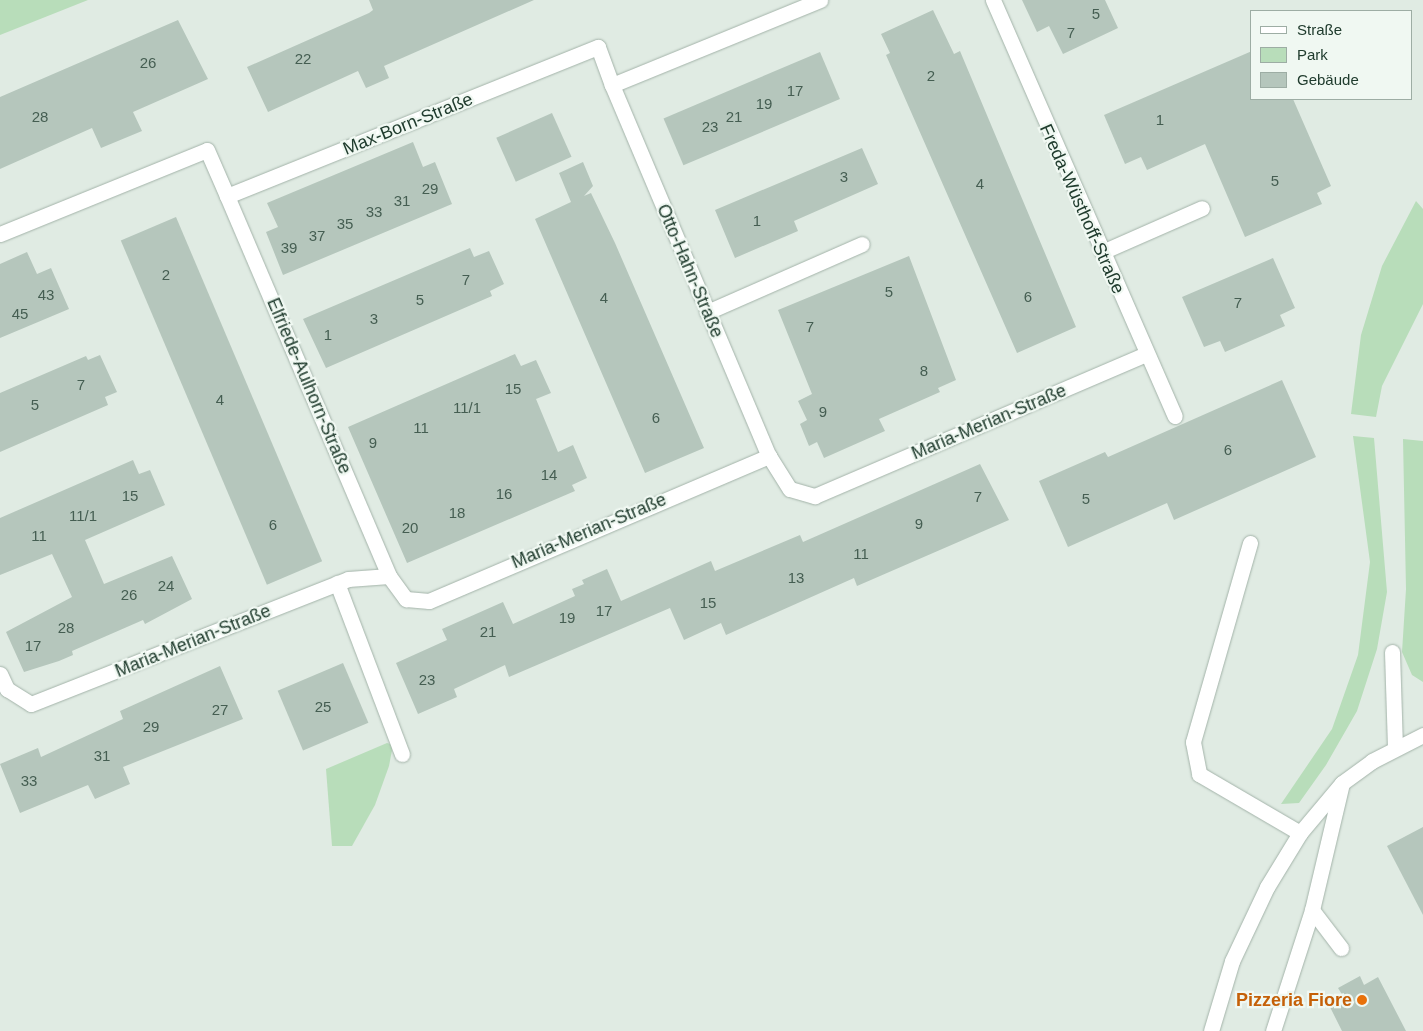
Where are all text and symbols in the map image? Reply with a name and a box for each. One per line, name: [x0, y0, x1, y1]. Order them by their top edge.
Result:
house number: 5: [1092, 5, 1100, 23]
legend: [1250, 10, 1413, 100]
text: Straße: [1297, 21, 1342, 38]
house number: 7: [1067, 24, 1075, 42]
text: Park: [1297, 46, 1328, 63]
house number: 22: [295, 50, 311, 68]
house number: 26: [140, 54, 156, 72]
house number: 2: [927, 67, 935, 85]
text: Gebäude: [1297, 71, 1359, 88]
house number: 17: [787, 82, 803, 100]
street label: Max-Born-Straße: [340, 88, 476, 160]
house number: 19: [756, 95, 772, 113]
house number: 28: [32, 108, 48, 126]
house number: 21: [726, 108, 742, 126]
house number: 1: [1156, 111, 1164, 129]
house number: 23: [702, 118, 718, 136]
street label: Freda-Wüsthoff-Straße: [1035, 121, 1129, 297]
house number: 3: [840, 168, 848, 186]
house number: 5: [1271, 172, 1279, 190]
house number: 4: [976, 175, 984, 193]
house number: 29: [422, 180, 438, 198]
house number: 31: [394, 192, 410, 210]
street label: Otto-Hahn-Straße: [652, 201, 728, 341]
house number: 33: [366, 203, 382, 221]
house number: 1: [753, 212, 761, 230]
house number: 35: [337, 215, 353, 233]
house number: 37: [309, 227, 325, 245]
house number: 39: [281, 239, 297, 257]
house number: 2: [162, 266, 170, 284]
house number: 7: [462, 271, 470, 289]
house number: 5: [885, 283, 893, 301]
house number: 43: [38, 286, 54, 304]
house number: 6: [1024, 288, 1032, 306]
house number: 4: [600, 289, 608, 307]
house number: 5: [416, 291, 424, 309]
house number: 7: [1234, 294, 1242, 312]
street label: Elfriede-Aulhorn-Straße: [262, 295, 356, 477]
house number: 45: [12, 305, 28, 323]
house number: 3: [370, 310, 378, 328]
house number: 7: [806, 318, 814, 336]
house number: 1: [324, 326, 332, 344]
house number: 8: [920, 362, 928, 380]
house number: 7: [77, 376, 85, 394]
house number: 15: [505, 380, 521, 398]
street label: Maria-Merian-Straße: [908, 380, 1070, 464]
house number: 4: [216, 391, 224, 409]
house number: 5: [31, 396, 39, 414]
house number: 11/1: [453, 399, 481, 417]
house number: 9: [819, 403, 827, 421]
house number: 6: [652, 409, 660, 427]
house number: 11: [413, 419, 429, 437]
house number: 9: [369, 434, 377, 452]
house number: 6: [1224, 441, 1232, 459]
house number: 14: [541, 466, 557, 484]
house number: 16: [496, 485, 512, 503]
house number: 15: [122, 487, 138, 505]
house number: 7: [974, 488, 982, 506]
street label: Maria-Merian-Straße: [508, 489, 670, 573]
house number: 5: [1082, 490, 1090, 508]
house number: 18: [449, 504, 465, 522]
house number: 11/1: [69, 507, 97, 525]
house number: 9: [915, 515, 923, 533]
house number: 6: [269, 516, 277, 534]
house number: 20: [402, 519, 418, 537]
house number: 11: [31, 527, 47, 545]
house number: 11: [853, 545, 869, 563]
house number: 13: [788, 569, 804, 587]
house number: 24: [158, 577, 174, 595]
house number: 26: [121, 586, 137, 604]
house number: 15: [700, 594, 716, 612]
street label: Maria-Merian-Straße: [112, 600, 274, 682]
house number: 17: [596, 602, 612, 620]
house number: 19: [559, 609, 575, 627]
house number: 28: [58, 619, 74, 637]
house number: 21: [480, 623, 496, 641]
house number: 17: [25, 637, 41, 655]
house number: 23: [419, 671, 435, 689]
house number: 25: [315, 698, 331, 716]
house number: 27: [212, 701, 228, 719]
house number: 29: [143, 718, 159, 736]
house number: 31: [94, 747, 110, 765]
house number: 33: [21, 772, 37, 790]
place label: Pizzeria Fiore: [1236, 989, 1352, 1011]
marker: Pizzeria Fiore: [1356, 994, 1368, 1006]

